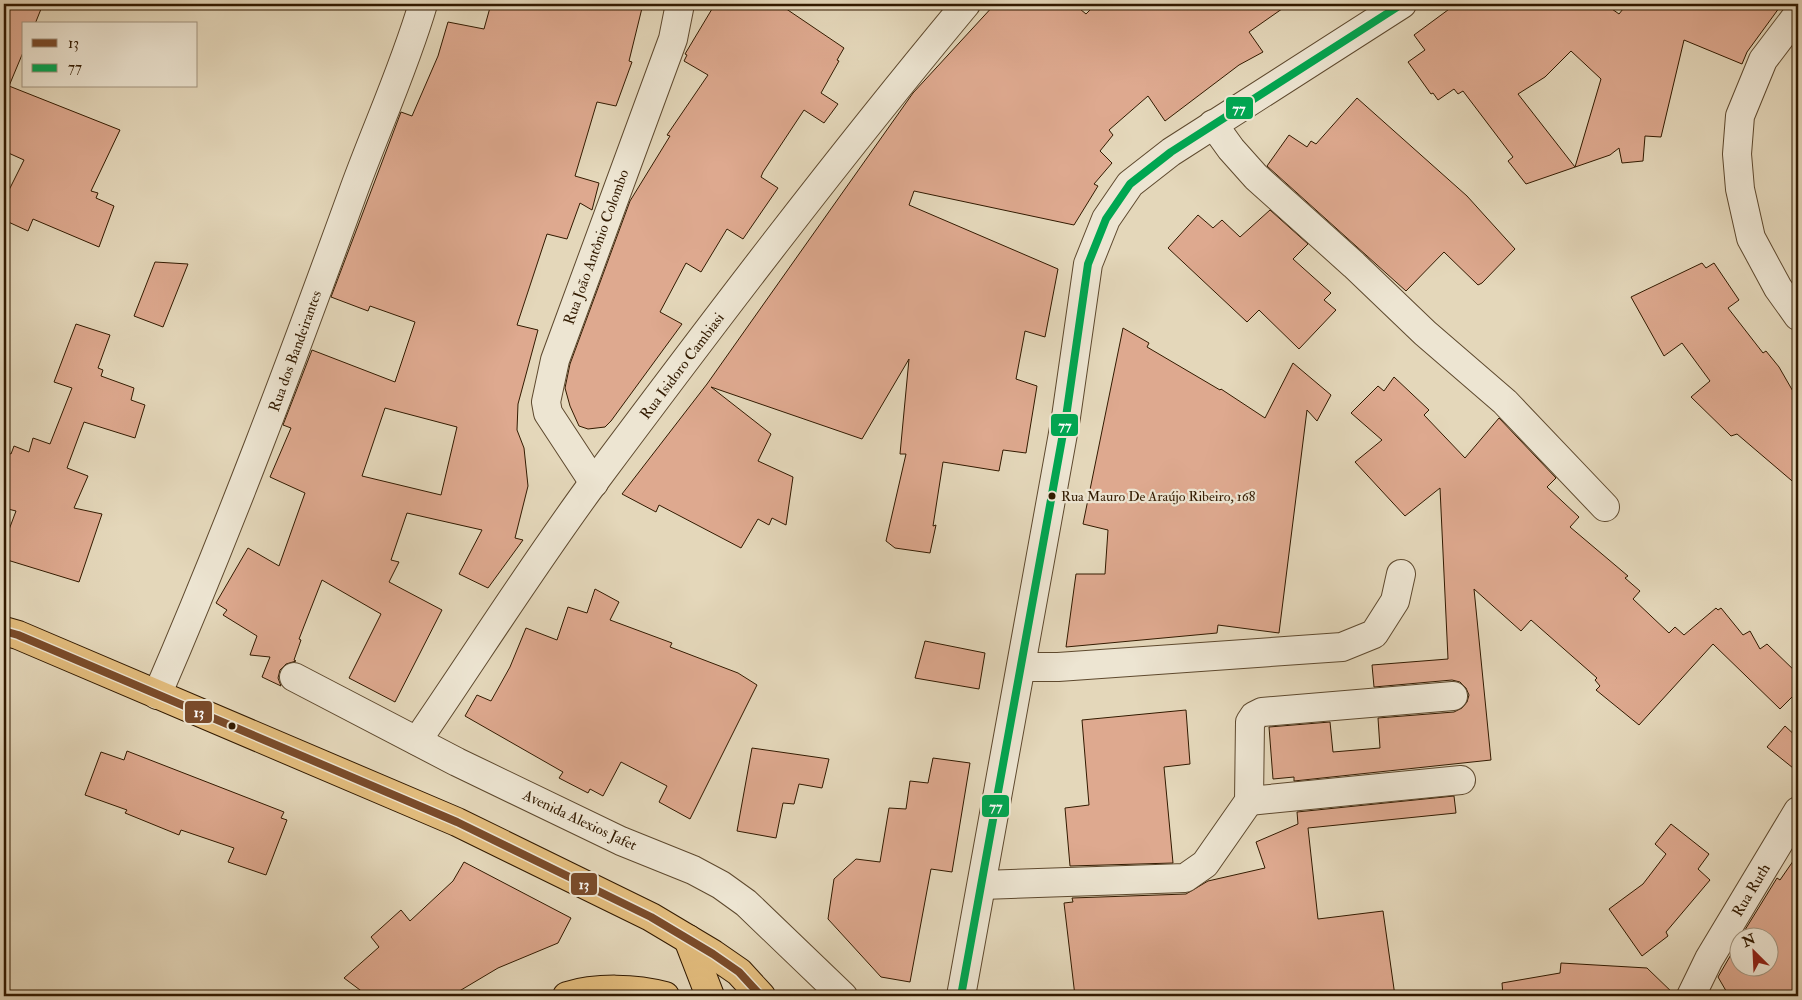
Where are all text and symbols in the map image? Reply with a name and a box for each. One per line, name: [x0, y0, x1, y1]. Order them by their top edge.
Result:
legend: [22, 22, 198, 88]
text: 13: [68, 34, 79, 53]
text: 77: [68, 58, 82, 77]
line badge: 77: [1225, 96, 1254, 120]
text: 77: [1233, 100, 1246, 117]
street label: Rua João Antônio Colombo: [560, 167, 634, 328]
street label: Rua dos Bandeirantes: [265, 288, 326, 414]
street label: Rua Isidoro Cambiasi: [636, 309, 729, 423]
line badge: 77: [1050, 413, 1079, 437]
text: 77: [1059, 417, 1072, 434]
place label: Rua Mauro De Araújo Ribeiro, 168: [1061, 488, 1256, 505]
marker: Rua Mauro De Araújo Ribeiro, 168: [1047, 491, 1057, 501]
line badge: 13: [184, 700, 213, 724]
text: 13: [194, 704, 204, 721]
unlabelled marker: [227, 721, 237, 731]
street label: Avenida Alexios Jafet: [518, 785, 640, 856]
line badge: 77: [981, 794, 1010, 818]
text: 77: [990, 798, 1003, 815]
street label: Rua Ruth: [1728, 860, 1775, 920]
line badge: 13: [570, 872, 598, 896]
text: 13: [579, 876, 589, 893]
north arrow: [1730, 928, 1780, 978]
text: N: [1739, 930, 1759, 951]

